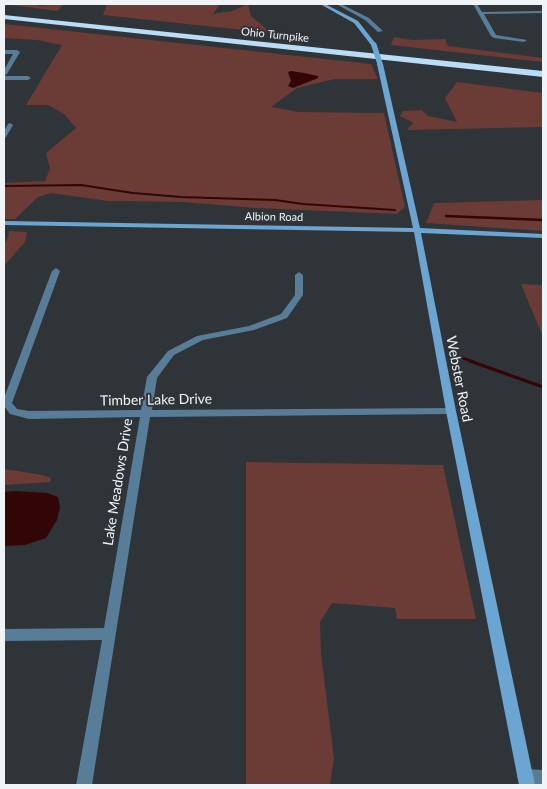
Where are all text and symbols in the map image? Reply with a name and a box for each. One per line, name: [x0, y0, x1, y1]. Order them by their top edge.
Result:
street label: Ohio Turnpike: [240, 25, 310, 45]
street label: Albion Road: [245, 210, 303, 224]
street label: Webster Road: [442, 335, 476, 423]
street label: Timber Lake Drive: [100, 391, 212, 409]
street label: Lake Meadows Drive: [100, 417, 136, 547]

